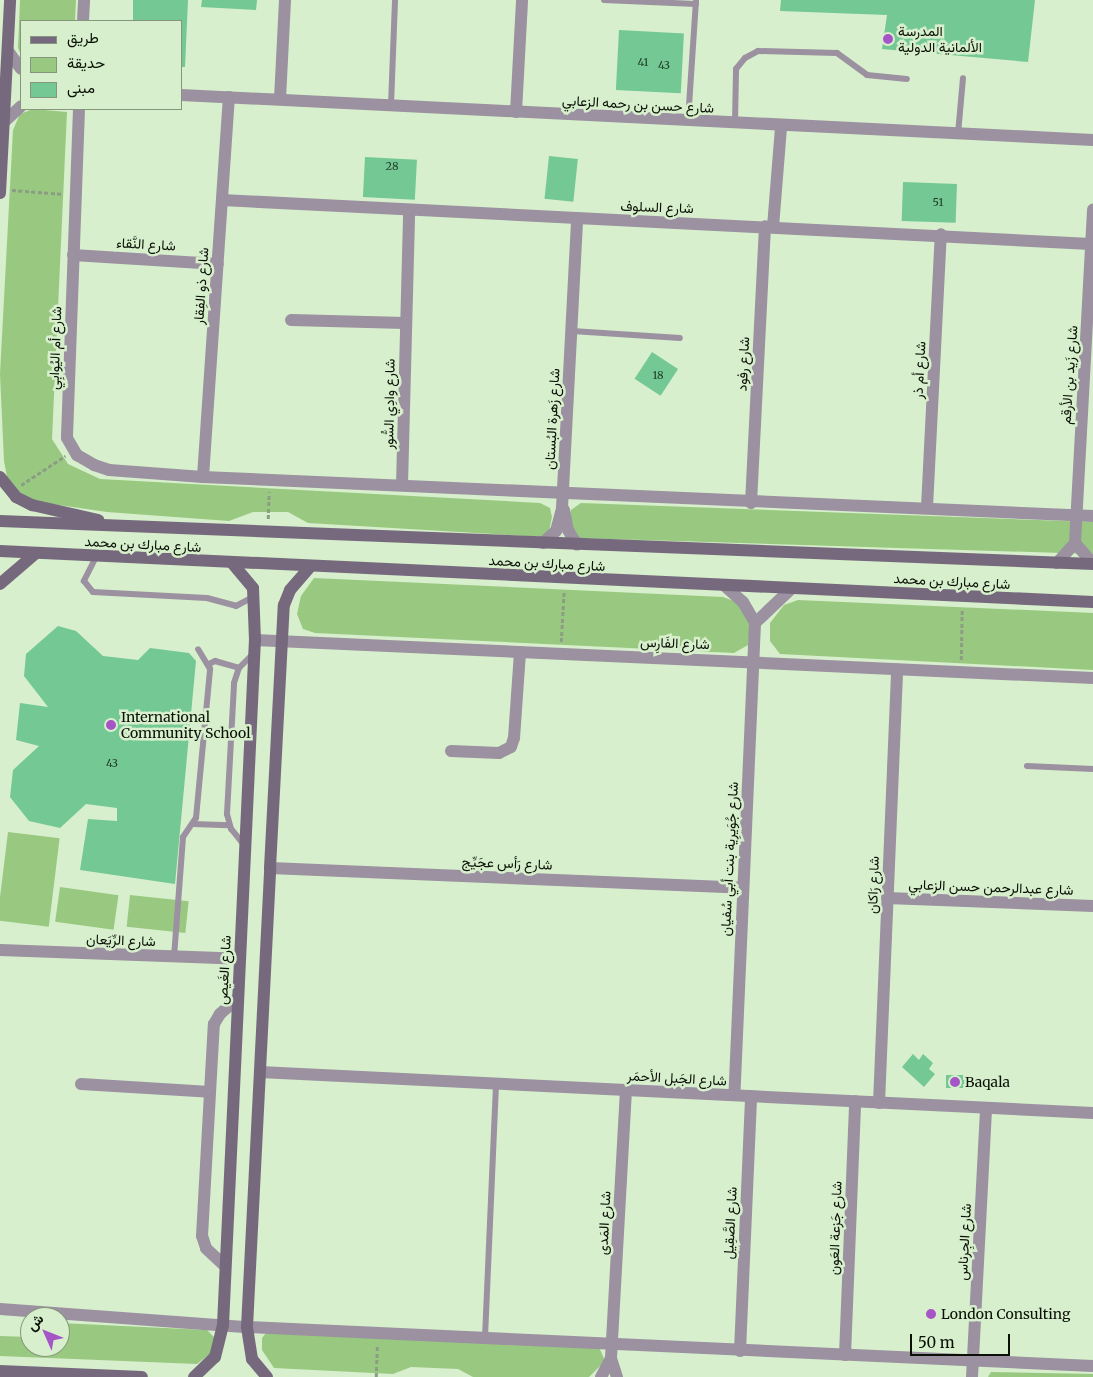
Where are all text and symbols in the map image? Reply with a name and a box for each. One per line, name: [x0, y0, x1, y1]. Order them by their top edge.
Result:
legend: [20, 20, 182, 110]
place label: المدرسة الألمانية الدولية: [898, 23, 982, 56]
text: طريق: [67, 28, 99, 47]
marker: المدرسة الألمانية الدولية: [882, 33, 894, 45]
text: حديقة: [67, 53, 105, 72]
house number: 41: [638, 55, 648, 69]
house number: 43: [658, 58, 670, 72]
text: مبنى: [67, 78, 95, 97]
street label: شارع حسن بن رحمه الزعابي: [561, 92, 715, 116]
house number: 28: [386, 159, 398, 173]
house number: 51: [933, 195, 943, 209]
street label: شارع السلوف: [620, 197, 694, 217]
street label: شارع النَّقاء: [116, 234, 176, 254]
street label: شارع ذو الفِقار: [190, 247, 212, 325]
street label: شارع أم اليُوابِي: [45, 306, 65, 390]
street label: شارع زَيد بن الأرقم: [1057, 325, 1081, 425]
street label: شارع رفود: [733, 336, 753, 392]
street label: شارع أم ذر: [909, 341, 929, 399]
street label: شارع وادِي السُّور: [380, 358, 398, 450]
street label: شارع زَهرة البُستان: [541, 368, 563, 470]
house number: 18: [652, 368, 664, 382]
street label: شارع مبارك بن محمد: [84, 533, 202, 555]
street label: شارع مبارك بن محمد: [488, 552, 606, 574]
street label: شارع مبارك بن محمد: [893, 570, 1011, 592]
street label: شارع الفَارِس: [640, 633, 710, 653]
place label: International Community School: [121, 709, 250, 742]
marker: International Community School: [105, 719, 117, 731]
house number: 43: [106, 756, 118, 770]
street label: شارع جُوَيرِية بنت أبي سُفيان: [717, 781, 741, 937]
street label: شارع رَأس عجَيِّج: [461, 853, 553, 873]
street label: شارع رَاكان: [864, 856, 882, 914]
street label: شارع عبدالرحمن حسن الزعابي: [908, 876, 1074, 898]
street label: شارع الرِّيَعان: [86, 930, 156, 950]
street label: شارع الغَيص: [214, 935, 234, 1005]
street label: شارع الجَبل الأحمَر: [627, 1067, 727, 1089]
place label: Baqala: [965, 1074, 1010, 1090]
marker: Baqala: [949, 1076, 961, 1088]
street label: شارع جَزعة العَون: [825, 1181, 845, 1275]
street label: شارع الصَّقِيل: [720, 1186, 740, 1260]
street label: شارع المَدى: [594, 1191, 614, 1255]
street label: شارع الجِرناس: [954, 1203, 974, 1281]
place label: London Consulting: [941, 1306, 1070, 1322]
north arrow: [20, 1307, 70, 1357]
marker: London Consulting: [925, 1308, 937, 1320]
text: ش: [23, 1310, 47, 1335]
scale bar: [913, 1324, 1013, 1356]
text: 50 m: [918, 1333, 955, 1352]

